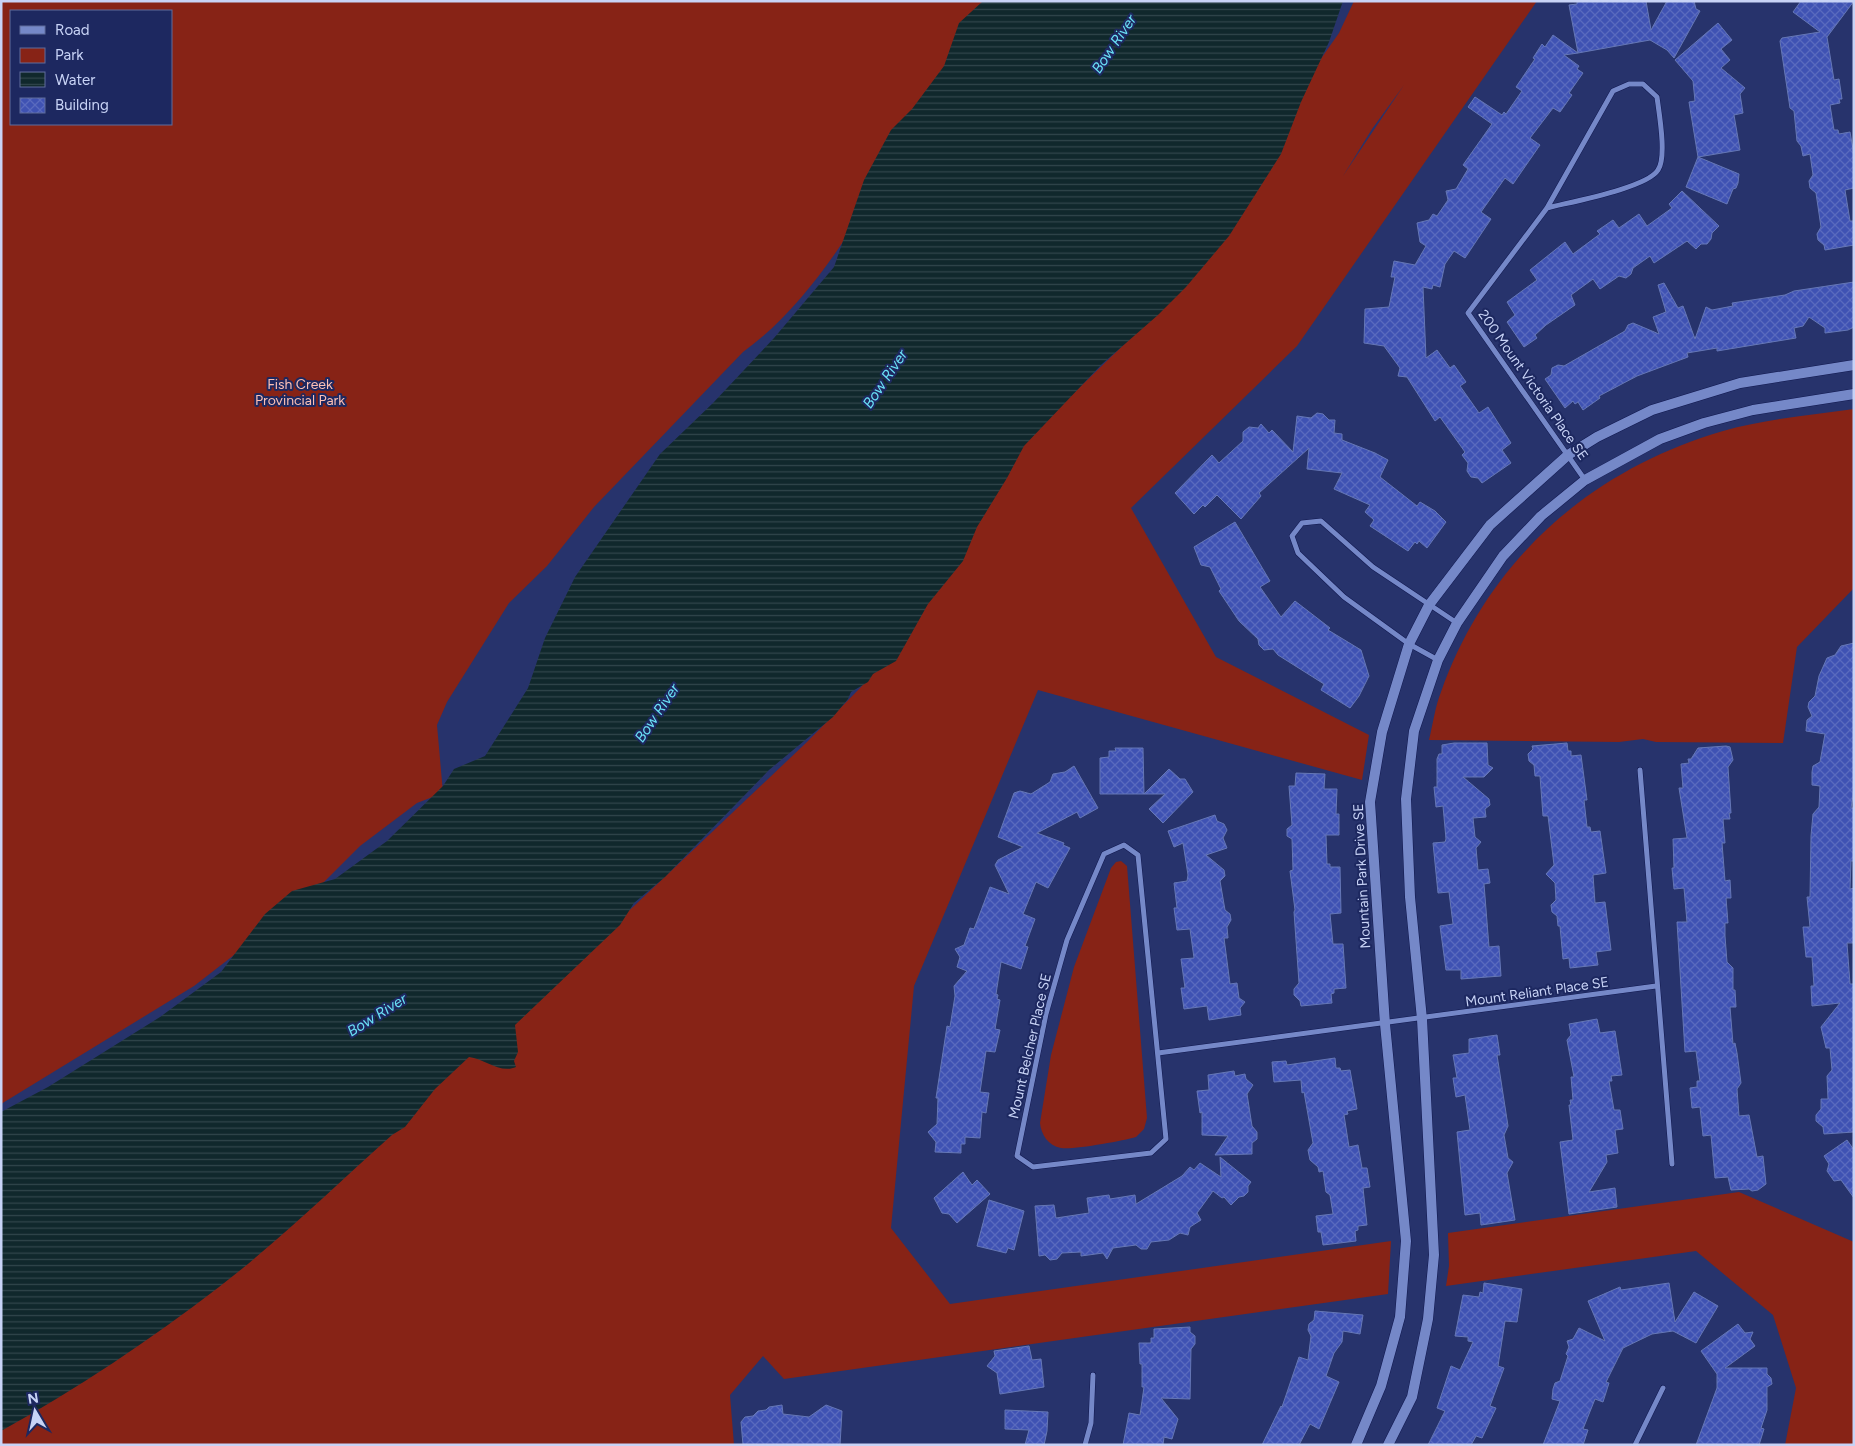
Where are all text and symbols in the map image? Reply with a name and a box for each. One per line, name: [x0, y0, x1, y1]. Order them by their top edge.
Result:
legend: [10, 10, 172, 125]
water label: Bow River: [1088, 10, 1141, 77]
text: Road: [55, 21, 90, 39]
text: Park: [55, 46, 84, 64]
text: Water: [55, 71, 95, 89]
text: Building: [55, 96, 109, 114]
street label: 200 Mount Victoria Place SE: [1474, 306, 1592, 464]
water label: Bow River: [859, 345, 912, 412]
park label: Fish Creek Provincial Park: [255, 376, 345, 409]
water label: Bow River: [631, 679, 684, 746]
street label: Mountain Park Drive SE: [1350, 803, 1374, 949]
street label: Mount Belcher Place SE: [1005, 972, 1055, 1120]
street label: Mount Reliant Place SE: [1464, 974, 1610, 1010]
water label: Bow River: [344, 989, 411, 1040]
north arrow: [10, 1386, 60, 1436]
text: N: [26, 1389, 40, 1408]

